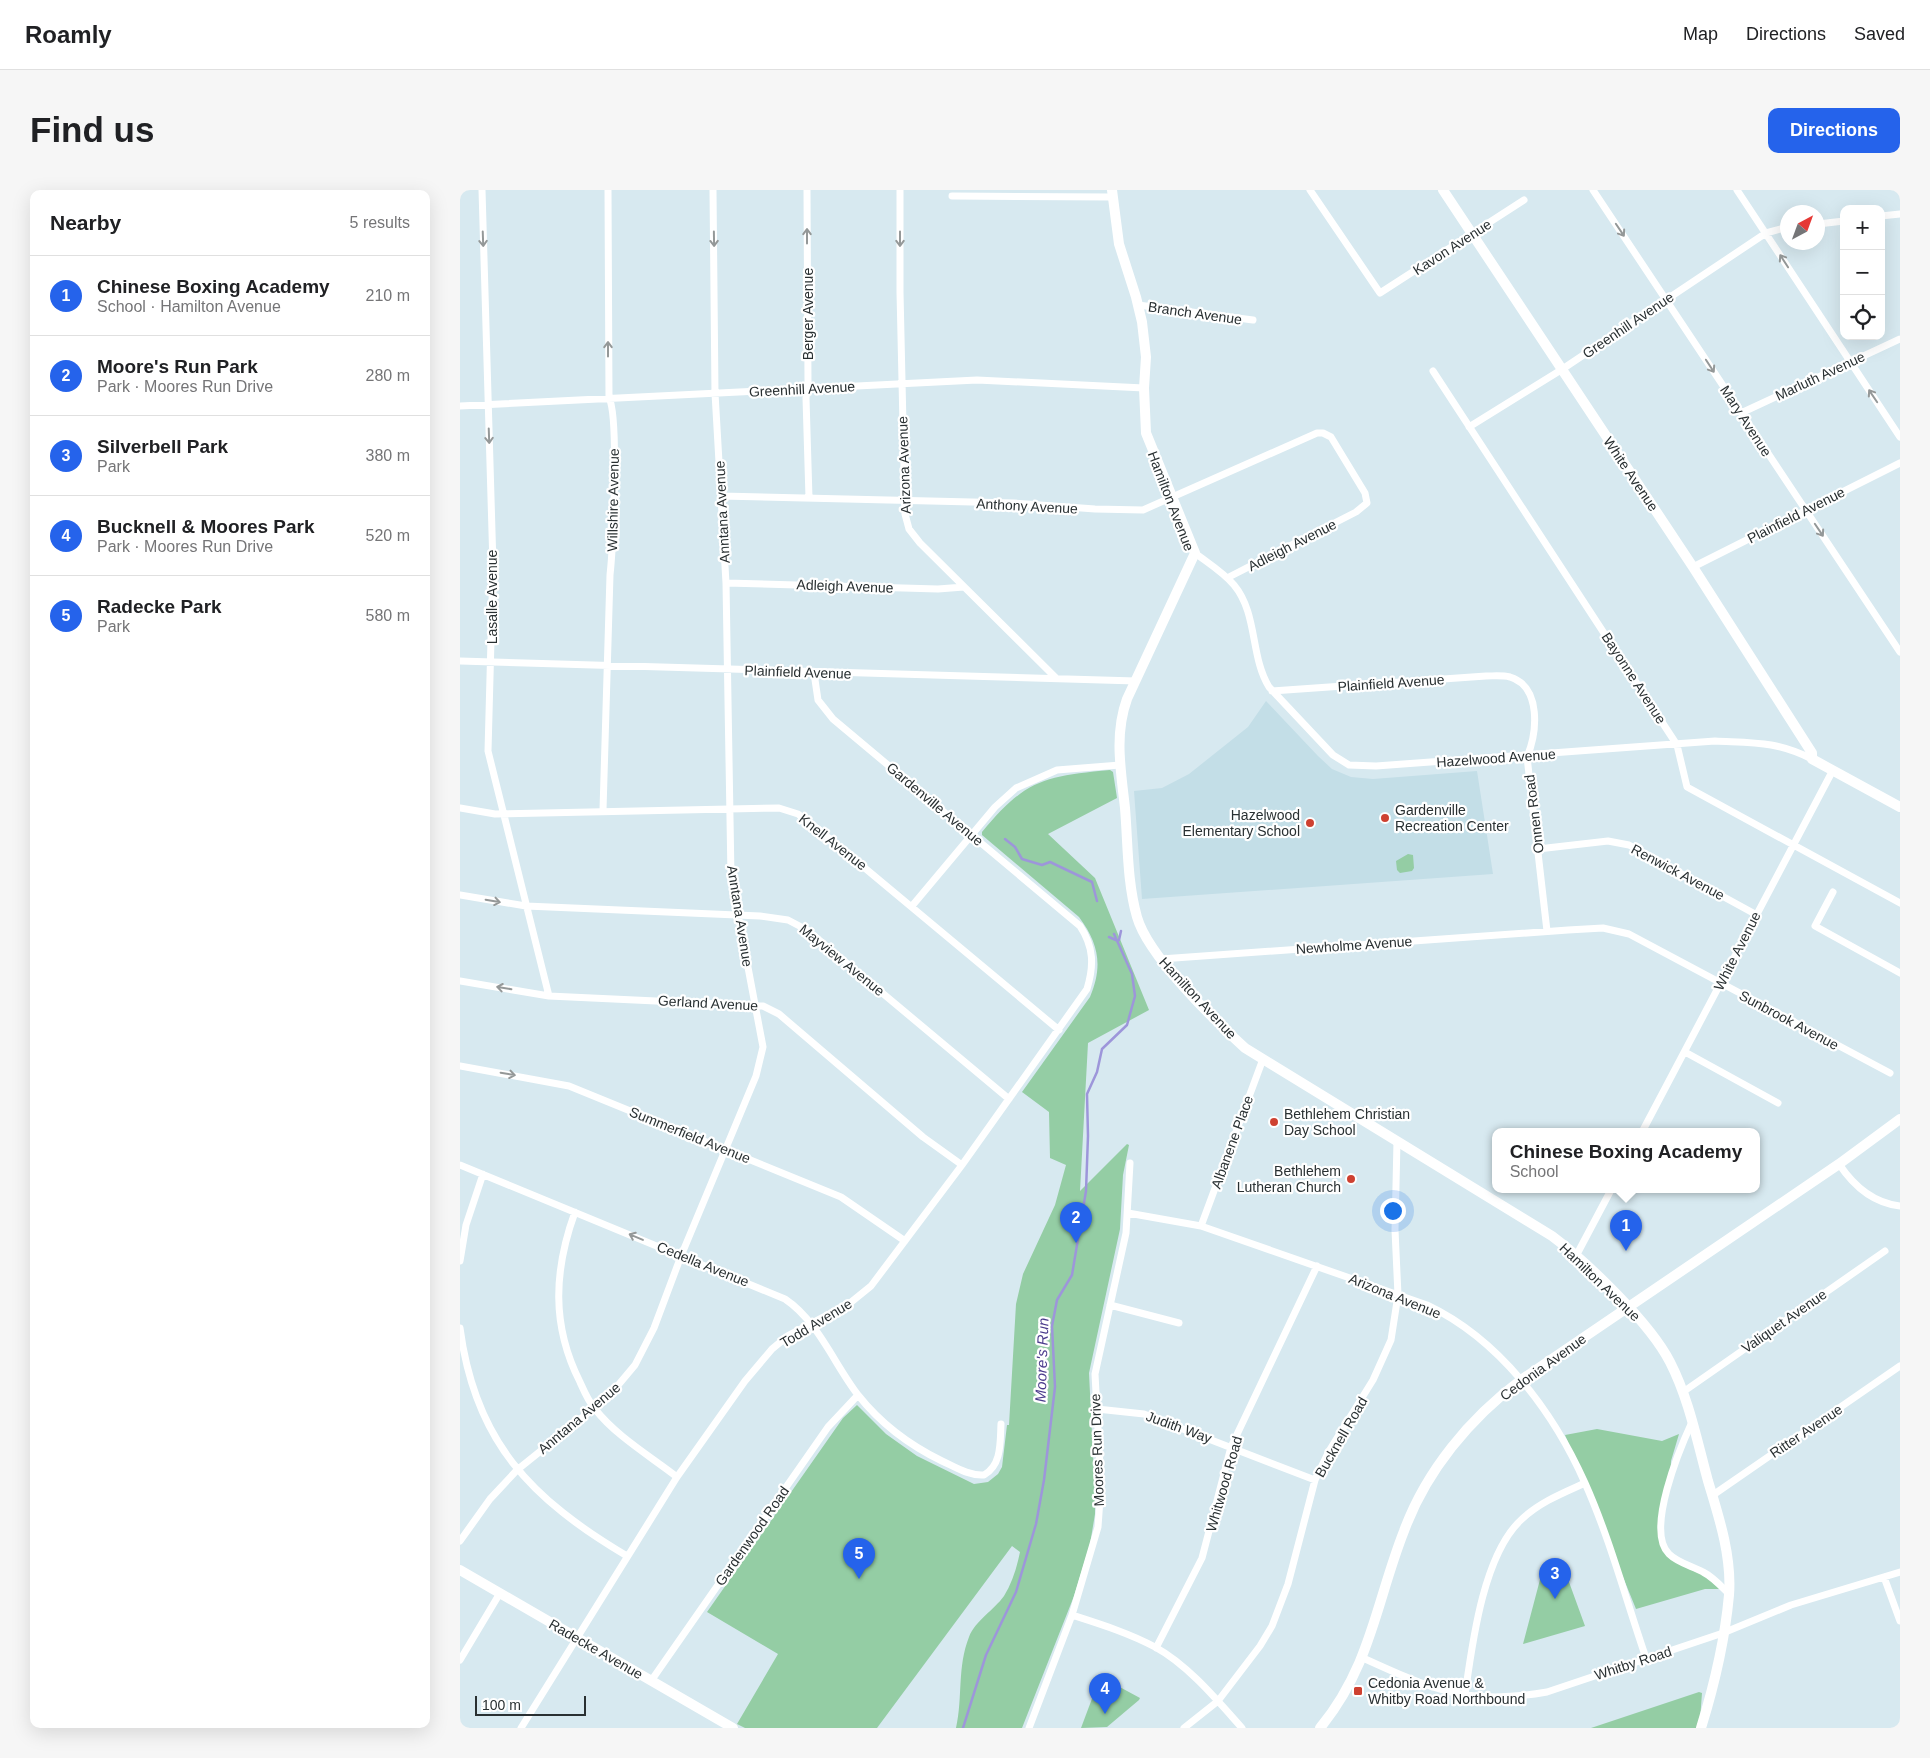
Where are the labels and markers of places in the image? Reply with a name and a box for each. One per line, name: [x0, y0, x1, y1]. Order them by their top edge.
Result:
place label: Gardenville Recreation Center: [1395, 802, 1509, 834]
place label: Hazelwood Elementary School: [1182, 807, 1300, 839]
marker: Gardenville Recreation Center: [1379, 812, 1391, 824]
marker: Hazelwood Elementary School: [1304, 817, 1316, 829]
place label: Bethlehem Christian Day School: [1284, 1106, 1410, 1138]
marker: Bethlehem Christian Day School: [1268, 1116, 1280, 1128]
place label: Bethlehem Lutheran Church: [1237, 1163, 1341, 1195]
marker: Bethlehem Lutheran Church: [1345, 1173, 1357, 1185]
pin: 2: [1060, 1202, 1092, 1243]
pin: 1: [1610, 1210, 1642, 1251]
pin: 5: [843, 1538, 875, 1579]
pin: 3: [1539, 1558, 1571, 1599]
pin: 4: [1089, 1673, 1121, 1714]
place label: Cedonia Avenue & Whitby Road Northbound: [1368, 1675, 1525, 1707]
marker: Cedonia Avenue & Whitby Road Northbound: [1352, 1685, 1364, 1697]

